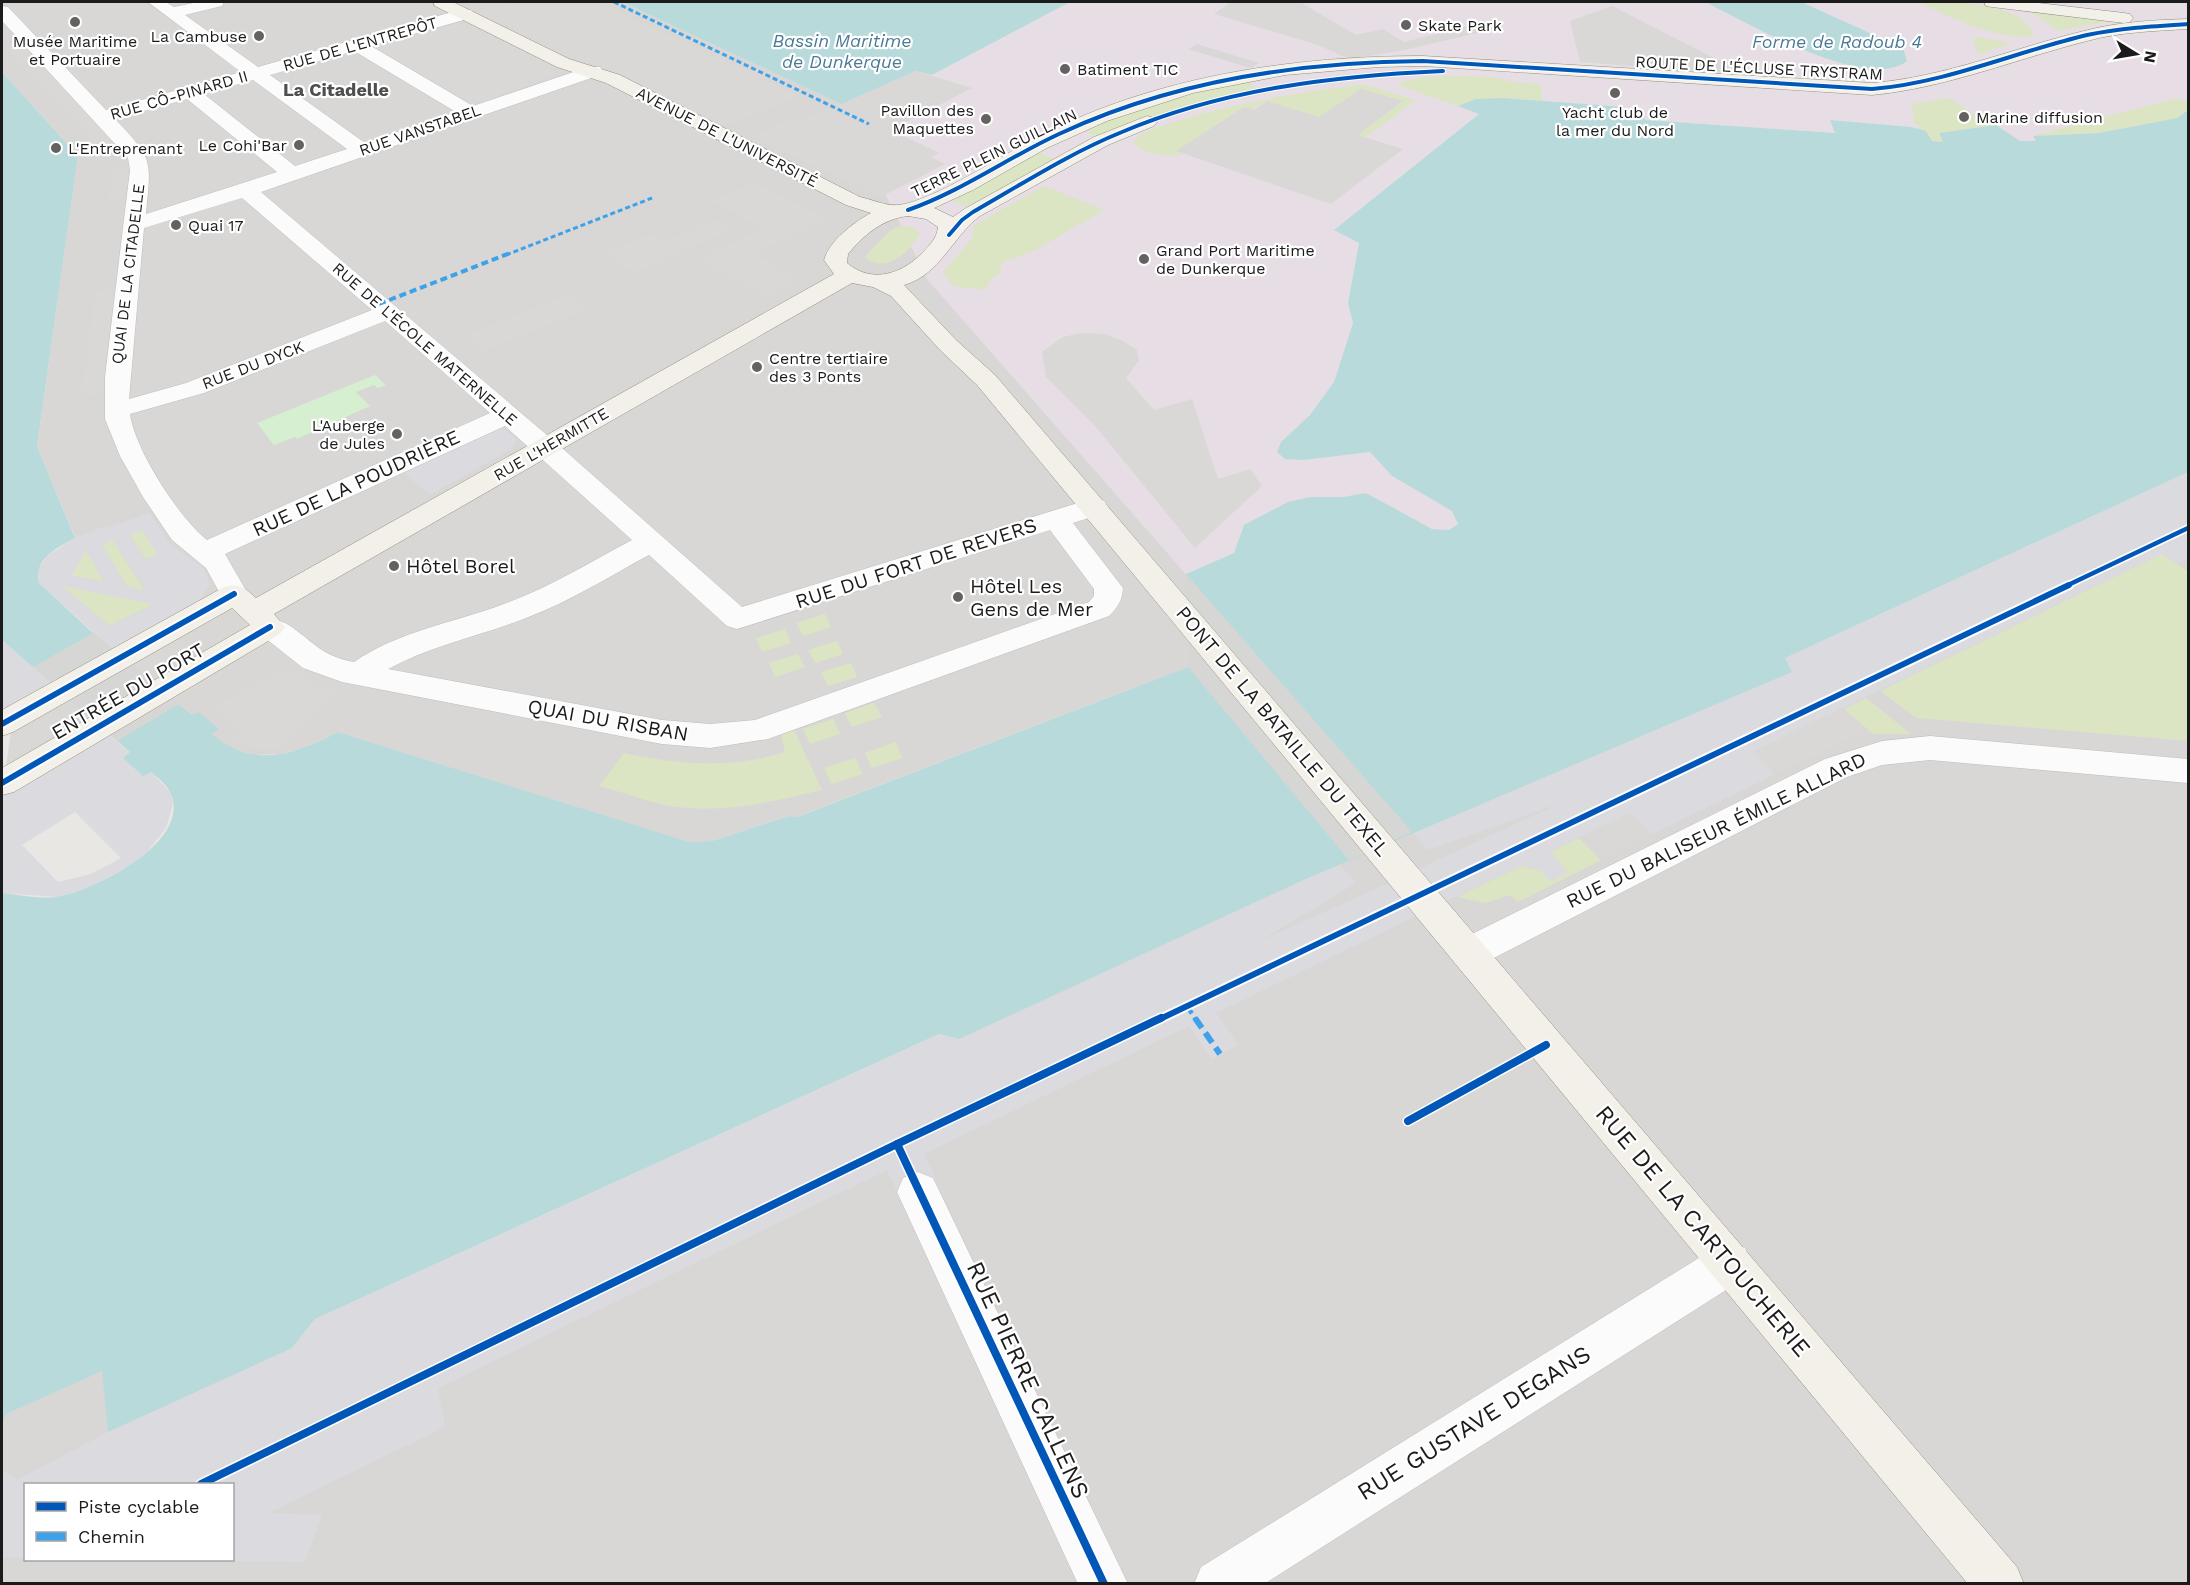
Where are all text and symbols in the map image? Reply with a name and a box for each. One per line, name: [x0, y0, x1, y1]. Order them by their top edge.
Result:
street label: RUE DE L'ENTREPÔT: [281, 13, 440, 75]
marker: Musée Maritime et Portuaire: [68, 15, 82, 29]
place label: Skate Park: [1418, 16, 1502, 35]
marker: Skate Park: [1399, 18, 1413, 32]
north arrow: [2106, 24, 2166, 84]
place label: La Cambuse: [150, 27, 247, 46]
marker: La Cambuse: [252, 29, 266, 43]
water label: Bassin Maritime de Dunkerque: [772, 30, 912, 72]
water label: Forme de Radoub 4: [1752, 31, 1922, 52]
place label: Musée Maritime et Portuaire: [13, 32, 137, 69]
text: N: [2140, 49, 2161, 64]
street label: ROUTE DE L'ÉCLUSE TRYSTRAM: [1635, 52, 1883, 84]
place label: Batiment TIC: [1077, 60, 1179, 79]
marker: Batiment TIC: [1058, 62, 1072, 76]
street label: RUE CÔ-PINARD II: [108, 66, 250, 124]
district label: La Citadelle: [283, 79, 389, 100]
street label: AVENUE DE L'UNIVERSITÉ: [633, 83, 821, 191]
marker: Yacht club de la mer du Nord: [1608, 86, 1622, 100]
street label: RUE VANSTABEL: [357, 100, 484, 160]
place label: Pavillon des Maquettes: [880, 101, 974, 138]
place label: Yacht club de la mer du Nord: [1556, 103, 1674, 140]
street label: TERRE PLEIN GUILLAIN: [908, 105, 1080, 201]
place label: Marine diffusion: [1976, 108, 2103, 127]
marker: Marine diffusion: [1957, 110, 1971, 124]
marker: Pavillon des Maquettes: [979, 112, 993, 126]
place label: Le Cohi'Bar: [198, 136, 287, 155]
marker: Le Cohi'Bar: [292, 138, 306, 152]
place label: L'Entreprenant: [68, 139, 183, 158]
marker: L'Entreprenant: [49, 141, 63, 155]
street label: QUAI DE LA CITADELLE: [108, 183, 148, 365]
place label: Quai 17: [188, 216, 244, 235]
marker: Quai 17: [169, 218, 183, 232]
place label: Grand Port Maritime de Dunkerque: [1156, 241, 1315, 278]
marker: Grand Port Maritime de Dunkerque: [1137, 252, 1151, 266]
street label: RUE DE L'ÉCOLE MATERNELLE: [329, 258, 521, 430]
street label: RUE DU DYCK: [199, 337, 307, 393]
place label: Centre tertiaire des 3 Ponts: [769, 349, 888, 386]
marker: Centre tertiaire des 3 Ponts: [750, 360, 764, 374]
street label: RUE L'HERMITTE: [490, 403, 612, 485]
place label: L'Auberge de Jules: [312, 416, 385, 453]
street label: RUE DE LA POUDRIÈRE: [249, 424, 463, 542]
marker: L'Auberge de Jules: [390, 427, 404, 441]
street label: RUE DU FORT DE REVERS: [792, 513, 1040, 613]
place label: Hôtel Borel: [406, 554, 515, 578]
marker: Hôtel Borel: [387, 559, 401, 573]
place label: Hôtel Les Gens de Mer: [970, 574, 1093, 621]
marker: Hôtel Les Gens de Mer: [951, 590, 965, 604]
street label: PONT DE LA BATAILLE DU TEXEL: [1171, 601, 1395, 861]
street label: ENTRÉE DU PORT: [47, 637, 209, 745]
street label: QUAI DU RISBAN: [526, 694, 690, 746]
street label: RUE DU BALISEUR ÉMILE ALLARD: [1562, 747, 1870, 913]
street label: RUE DE LA CARTOUCHERIE: [1590, 1100, 1816, 1362]
street label: RUE PIERRE CALLENS: [961, 1257, 1095, 1503]
street label: RUE GUSTAVE DEGANS: [1352, 1340, 1596, 1506]
legend: [24, 1483, 234, 1561]
text: Piste cyclable: [78, 1496, 199, 1517]
text: Chemin: [78, 1526, 145, 1547]

